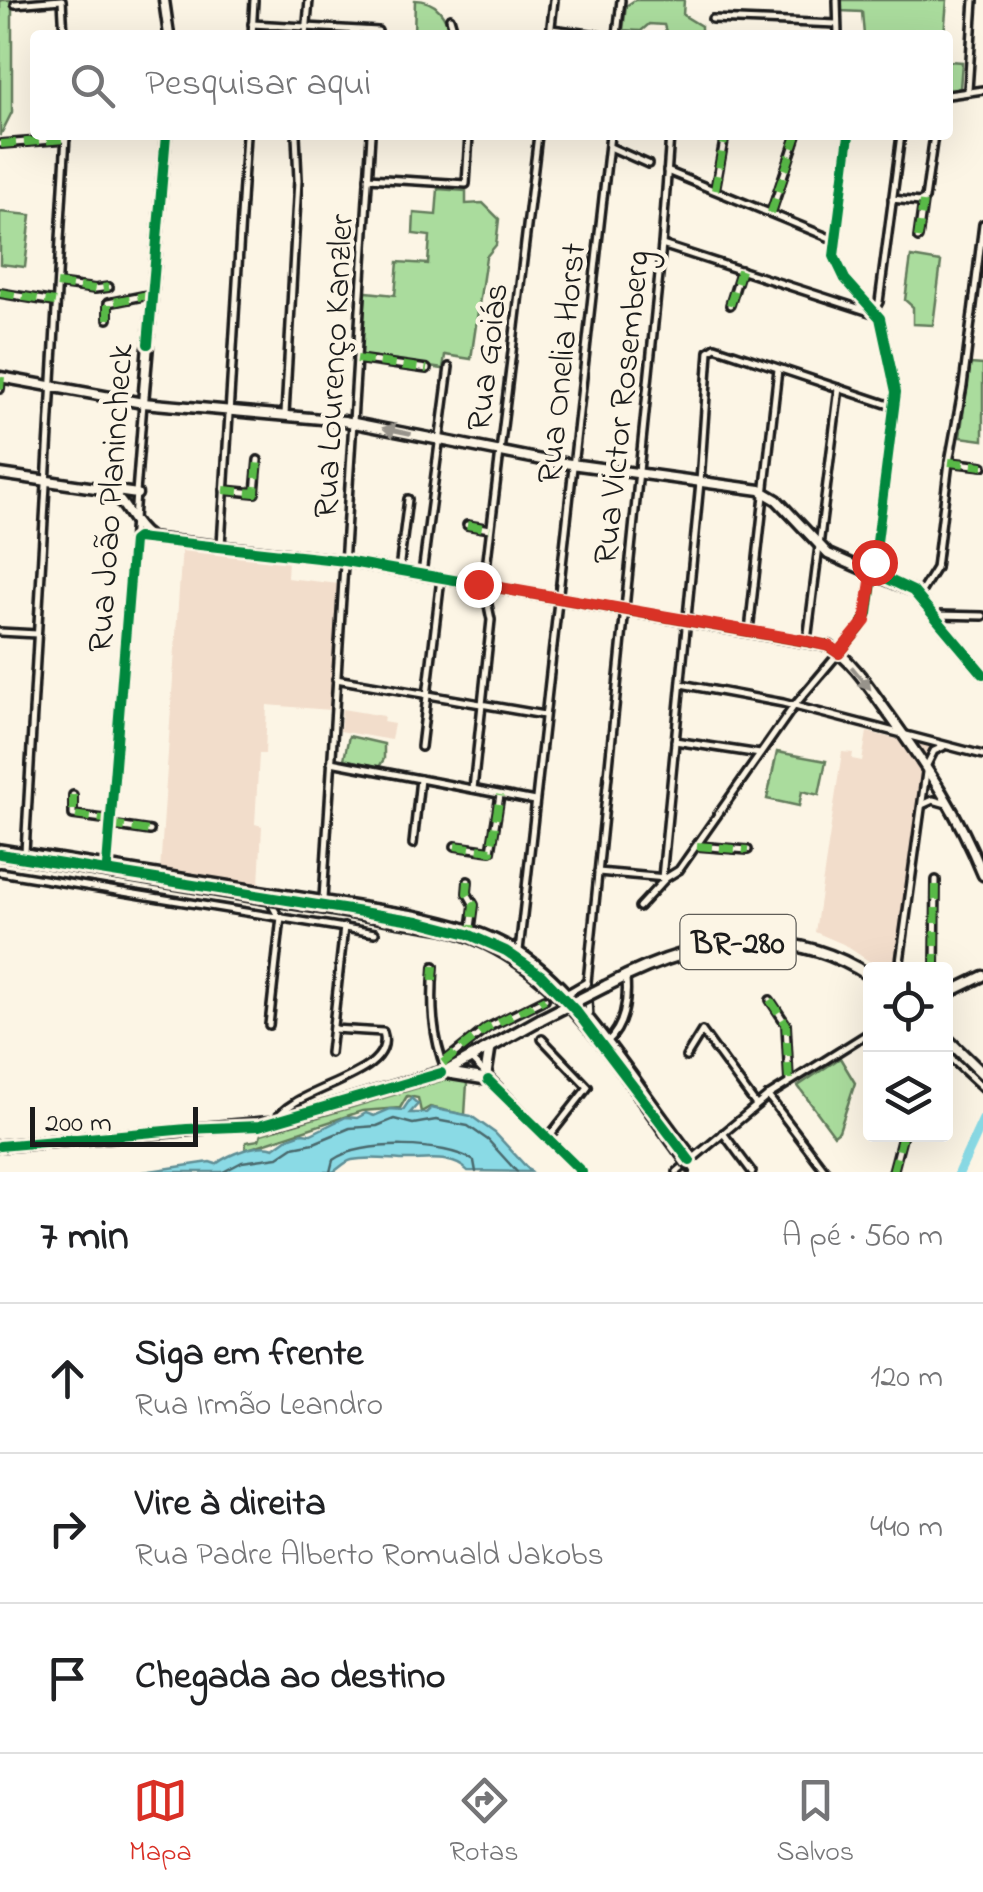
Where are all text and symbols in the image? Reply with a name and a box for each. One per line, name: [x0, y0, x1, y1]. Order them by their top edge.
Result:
search box: [30, 30, 953, 140]
text: Pesquisar aqui: [145, 57, 371, 113]
icon: search: [65, 58, 120, 113]
street label: Rua Lourenço Kanzler: [302, 213, 369, 520]
street label: Rua Onelia Horst: [525, 240, 601, 486]
street label: Rua Victor Rosemberg: [582, 248, 665, 567]
street label: Rua Goiás: [455, 280, 524, 434]
street label: Rua João Planincheck: [76, 342, 149, 654]
one-way arrow: [381, 423, 412, 439]
route start: [852, 540, 898, 586]
route end: [456, 562, 502, 608]
one-way arrow: [850, 665, 872, 690]
road number: BR-280: [680, 915, 796, 969]
map controls: [863, 962, 953, 1142]
button: locate: [863, 962, 953, 1052]
button: layers: [863, 1052, 953, 1142]
scale bar: [30, 1102, 198, 1146]
text: 200 m: [45, 1104, 112, 1145]
text: 7 min: [40, 1207, 129, 1268]
text: A pé · 560 m: [782, 1214, 943, 1261]
text: Siga em frente: [135, 1327, 363, 1383]
icon: ahead: [40, 1351, 95, 1406]
text: 120 m: [870, 1355, 943, 1402]
text: Rua Irmão Leandro: [135, 1383, 383, 1430]
text: Vire à direita: [135, 1477, 326, 1533]
icon: right: [40, 1501, 95, 1556]
text: 440 m: [870, 1505, 943, 1552]
text: Rua Padre Alberto Romuald Jakobs: [135, 1533, 604, 1580]
text: Chegada ao destino: [135, 1650, 446, 1706]
icon: arrive: [40, 1651, 95, 1706]
tab: Mapa: [129, 1773, 192, 1874]
tab: Rotas: [450, 1773, 518, 1874]
tab: Salvos: [777, 1773, 854, 1874]

